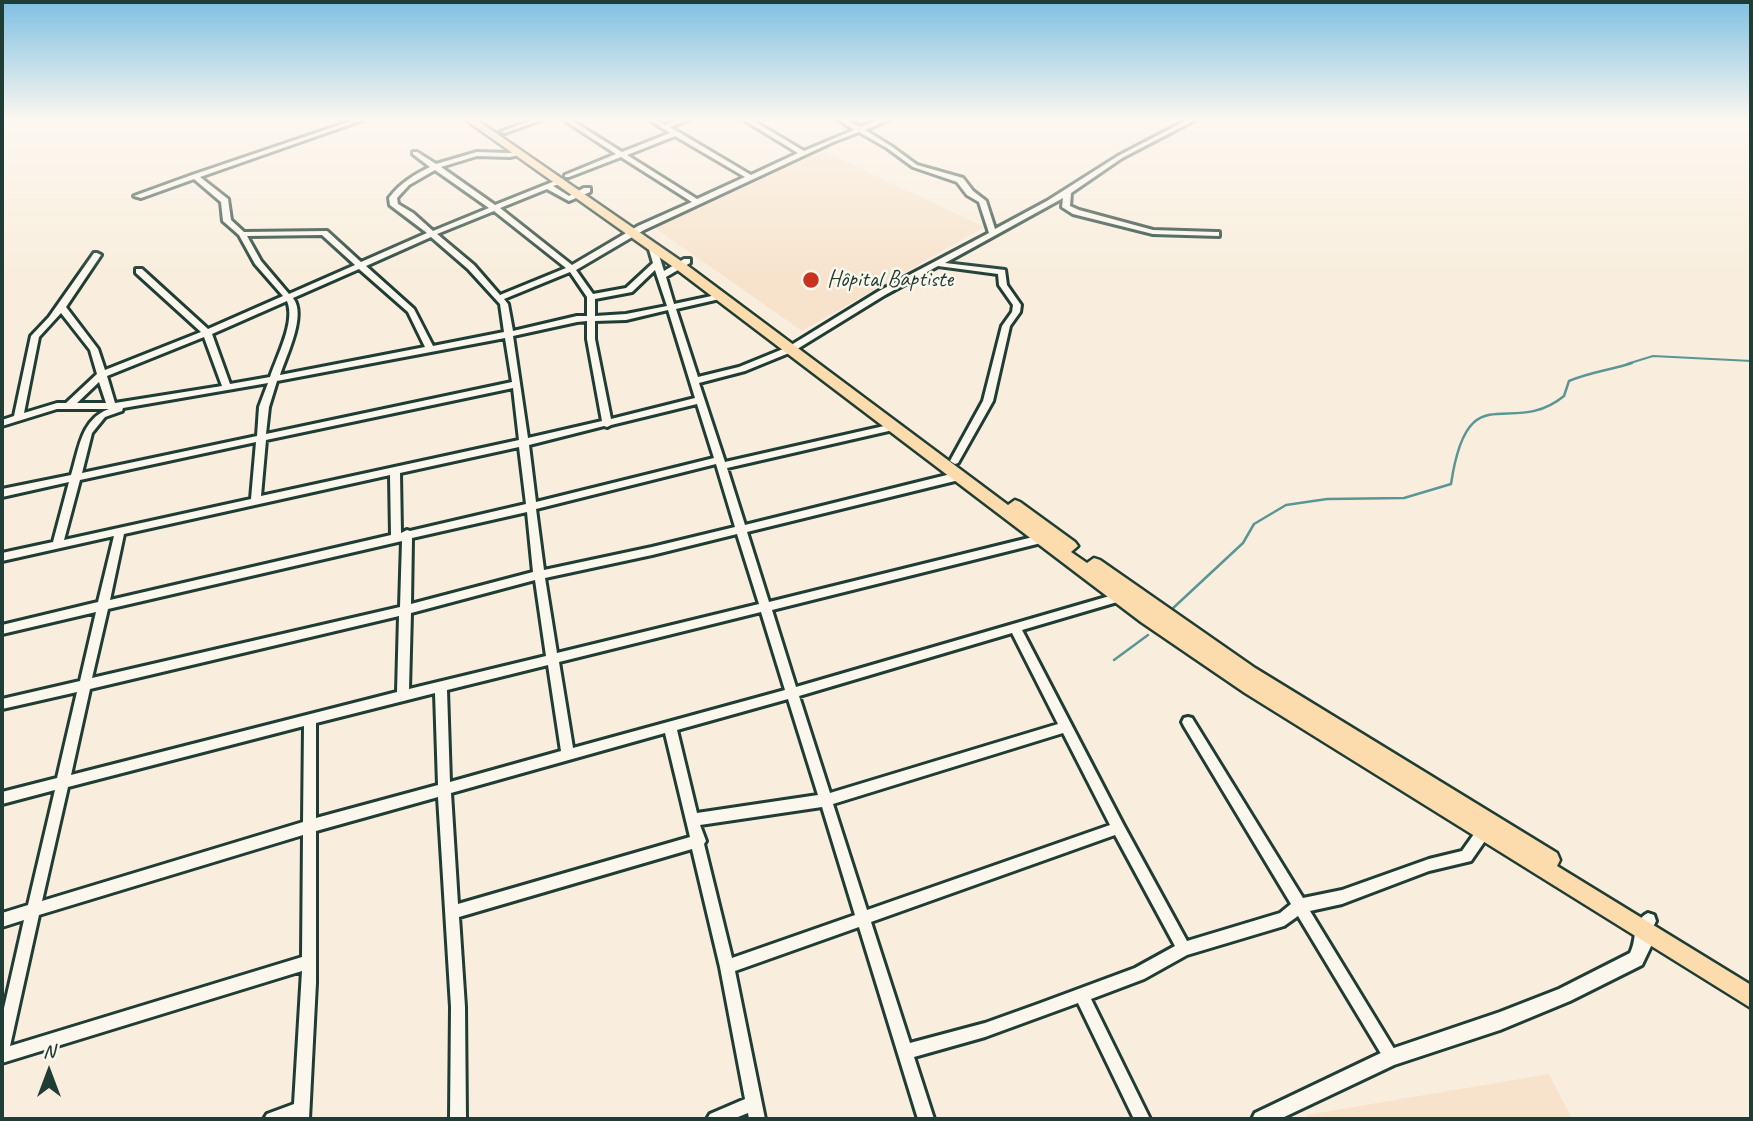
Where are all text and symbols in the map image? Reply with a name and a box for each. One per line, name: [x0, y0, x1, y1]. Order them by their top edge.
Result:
place label: Hôpital Baptiste: [827, 266, 953, 294]
marker: Hôpital Baptiste: [801, 270, 821, 290]
north arrow: [14, 1037, 84, 1107]
text: N: [43, 1039, 55, 1063]

